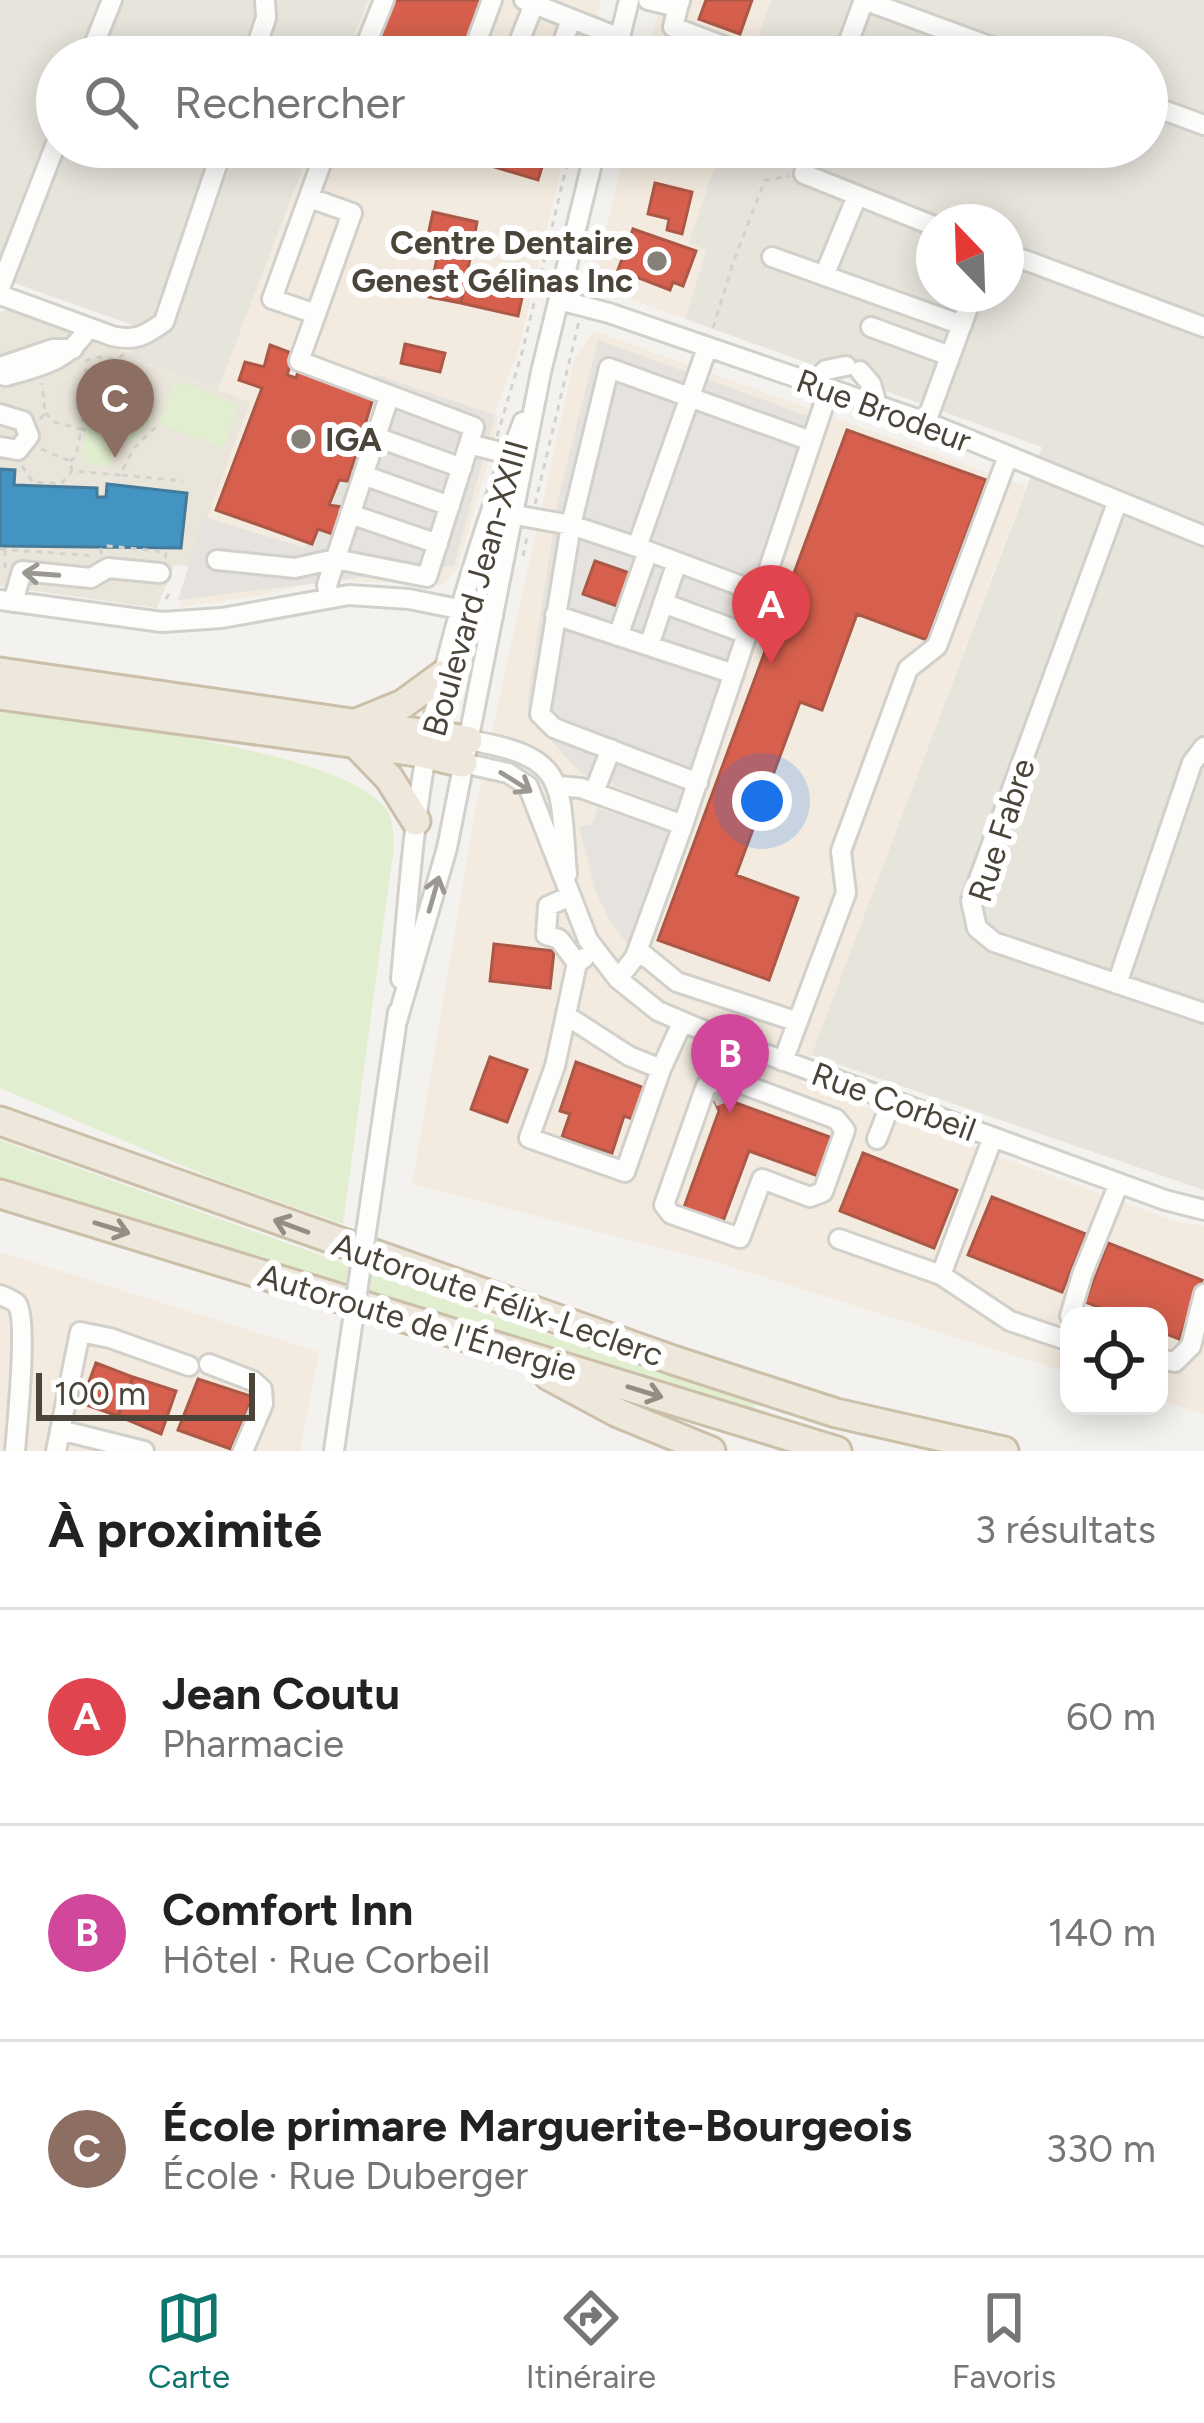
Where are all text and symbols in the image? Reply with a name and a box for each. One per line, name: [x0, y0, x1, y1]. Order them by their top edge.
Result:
search box: [36, 36, 1168, 168]
icon: search: [78, 69, 144, 135]
text: Rechercher: [174, 75, 405, 129]
north arrow: [916, 204, 1024, 312]
place label: Centre Dentaire Genest Gélinas Inc: [351, 223, 633, 300]
marker: Centre Dentaire Genest Gélinas Inc: [644, 248, 670, 274]
pin: C: [76, 359, 154, 458]
street label: Rue Brodeur: [791, 361, 976, 460]
place label: IGA: [325, 420, 382, 459]
marker: IGA: [288, 426, 314, 452]
street label: Boulevard Jean-XXIII: [415, 436, 536, 741]
one-way arrow: [22, 562, 61, 585]
pin: A: [732, 565, 810, 664]
street label: Rue Fabre: [960, 754, 1043, 907]
one-way arrow: [498, 770, 532, 794]
your location: [732, 771, 792, 831]
one-way arrow: [424, 876, 446, 914]
pin: B: [691, 1014, 769, 1113]
street label: Rue Corbeil: [807, 1054, 981, 1149]
one-way arrow: [274, 1214, 311, 1235]
one-way arrow: [92, 1219, 130, 1241]
street label: Autoroute Félix-Leclerc: [327, 1225, 668, 1374]
street label: Autoroute de l'Énergie: [254, 1255, 582, 1390]
map controls: [1060, 1307, 1168, 1415]
button: locate: [1060, 1307, 1168, 1415]
scale bar: [36, 1367, 255, 1420]
text: 100 m: [54, 1374, 146, 1413]
one-way arrow: [625, 1382, 663, 1404]
text: À proximité: [48, 1499, 322, 1560]
text: 3 résultats: [975, 1506, 1156, 1553]
text: Jean Coutu: [162, 1666, 400, 1720]
text: A: [73, 1693, 101, 1740]
text: 60 m: [1066, 1693, 1156, 1740]
text: Pharmacie: [162, 1720, 344, 1767]
text: Comfort Inn: [162, 1882, 413, 1936]
text: B: [75, 1909, 99, 1956]
text: 140 m: [1048, 1909, 1156, 1956]
text: Hôtel · Rue Corbeil: [162, 1936, 490, 1983]
text: École primare Marguerite-Bourgeois: [162, 2098, 912, 2152]
text: C: [73, 2125, 101, 2172]
text: 330 m: [1046, 2125, 1156, 2172]
text: École · Rue Duberger: [162, 2152, 528, 2199]
tab: Carte: [148, 2285, 230, 2396]
tab: Itinéraire: [526, 2285, 656, 2396]
tab: Favoris: [952, 2285, 1056, 2396]

